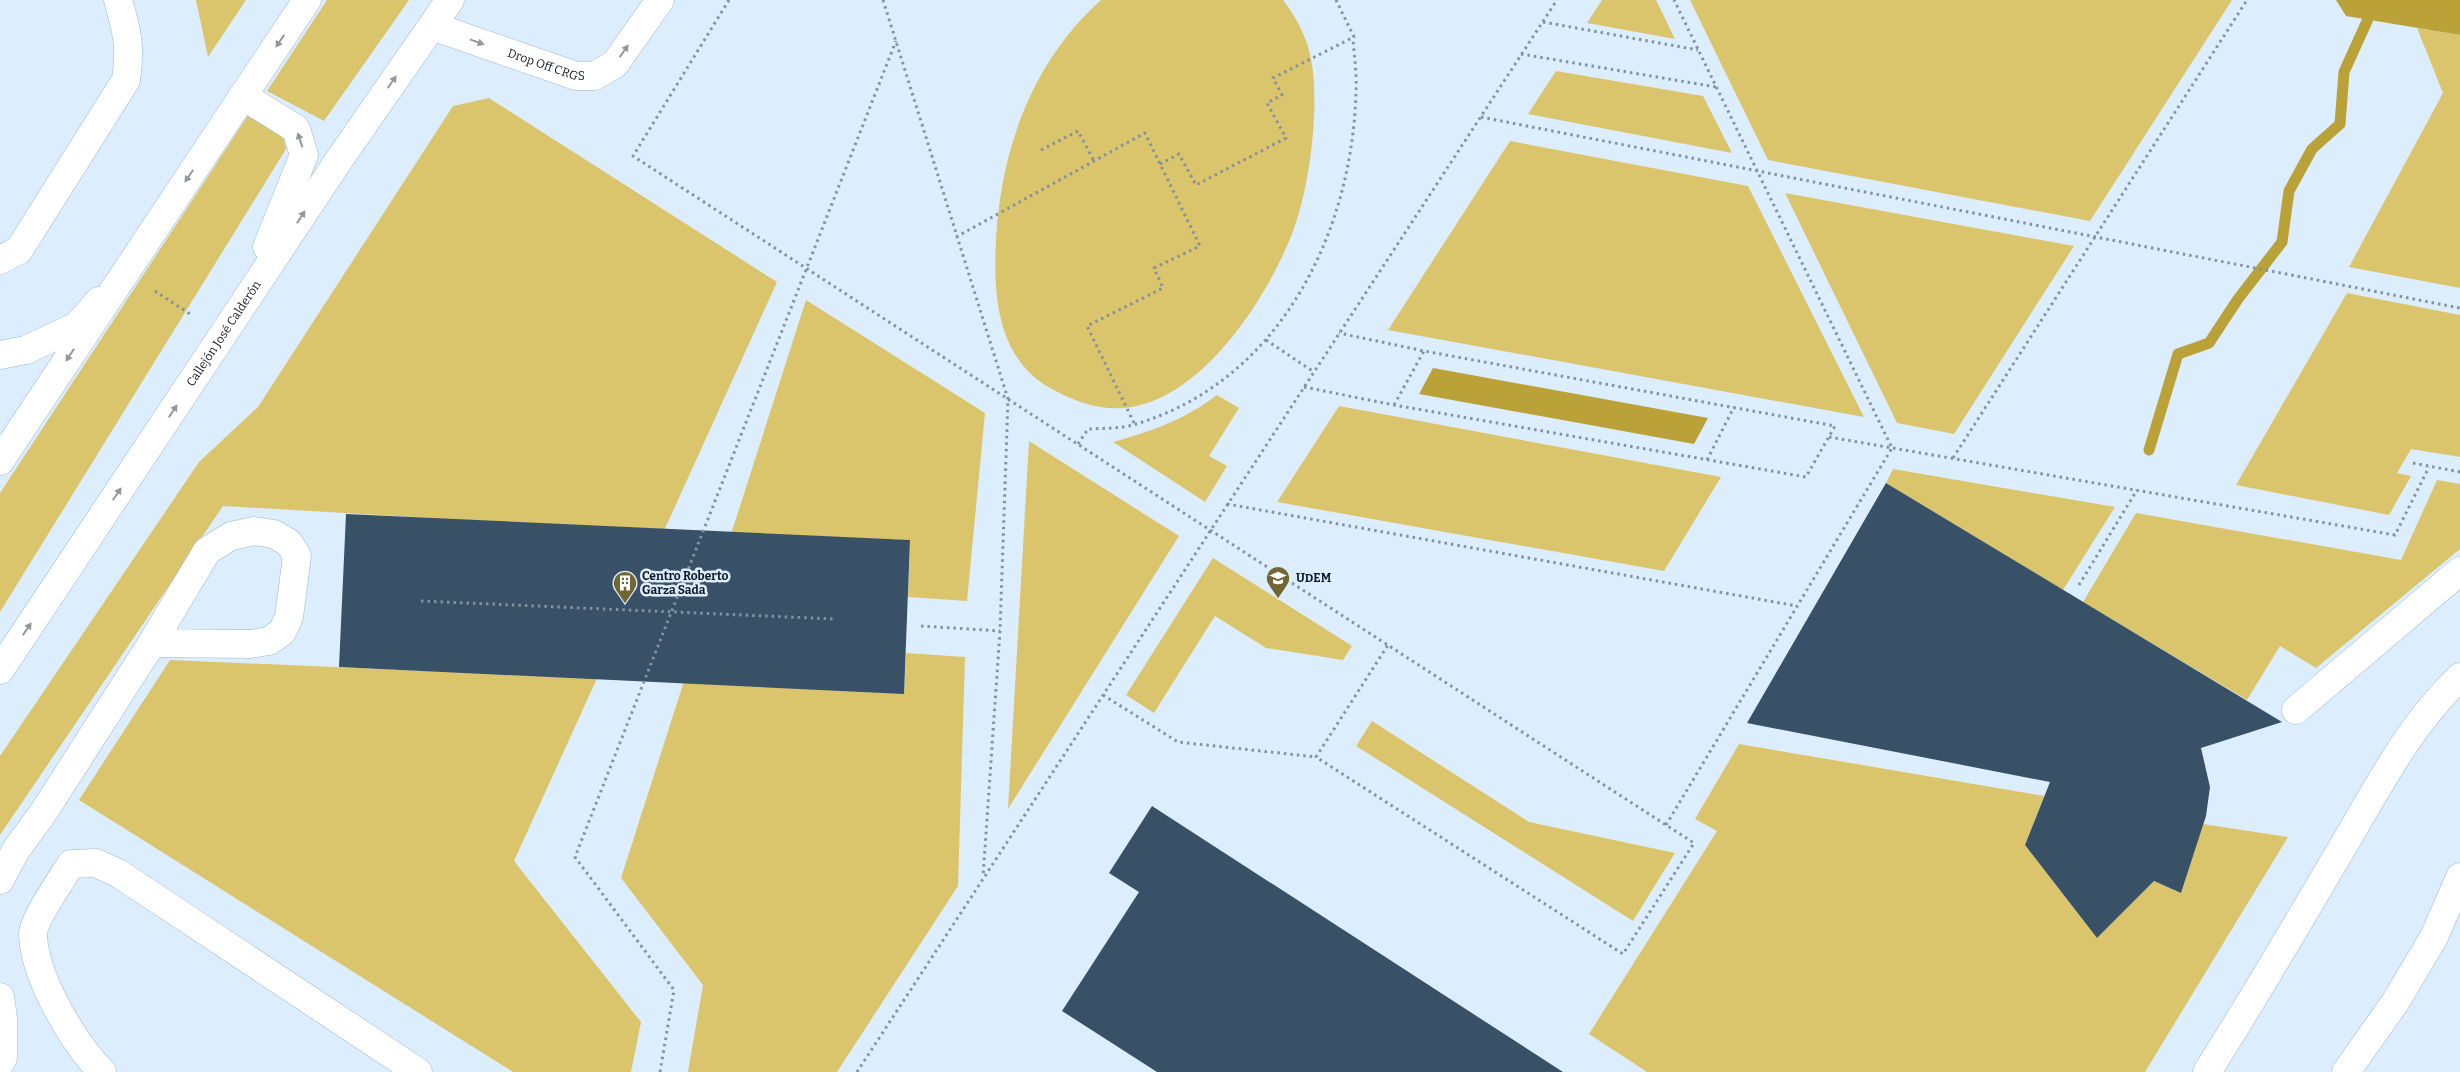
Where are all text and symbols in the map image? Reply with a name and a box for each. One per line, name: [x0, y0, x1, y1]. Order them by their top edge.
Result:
one-way arrow: [275, 34, 285, 47]
one-way arrow: [470, 39, 485, 46]
one-way arrow: [619, 44, 629, 57]
street label: Drop Off CRGS: [506, 46, 585, 83]
one-way arrow: [387, 75, 397, 89]
one-way arrow: [296, 132, 303, 147]
one-way arrow: [185, 169, 194, 182]
one-way arrow: [296, 210, 306, 223]
street label: Callejón José Calderón: [184, 278, 264, 389]
one-way arrow: [66, 348, 75, 361]
one-way arrow: [168, 404, 178, 417]
one-way arrow: [113, 487, 122, 501]
school or university icon: UDEM: [1265, 565, 1291, 599]
place label: Centro Roberto Garza Sada: [642, 569, 728, 597]
building icon: Centro Roberto Garza Sada: [612, 570, 638, 604]
place label: UDEM: [1296, 571, 1332, 585]
one-way arrow: [22, 622, 32, 636]

